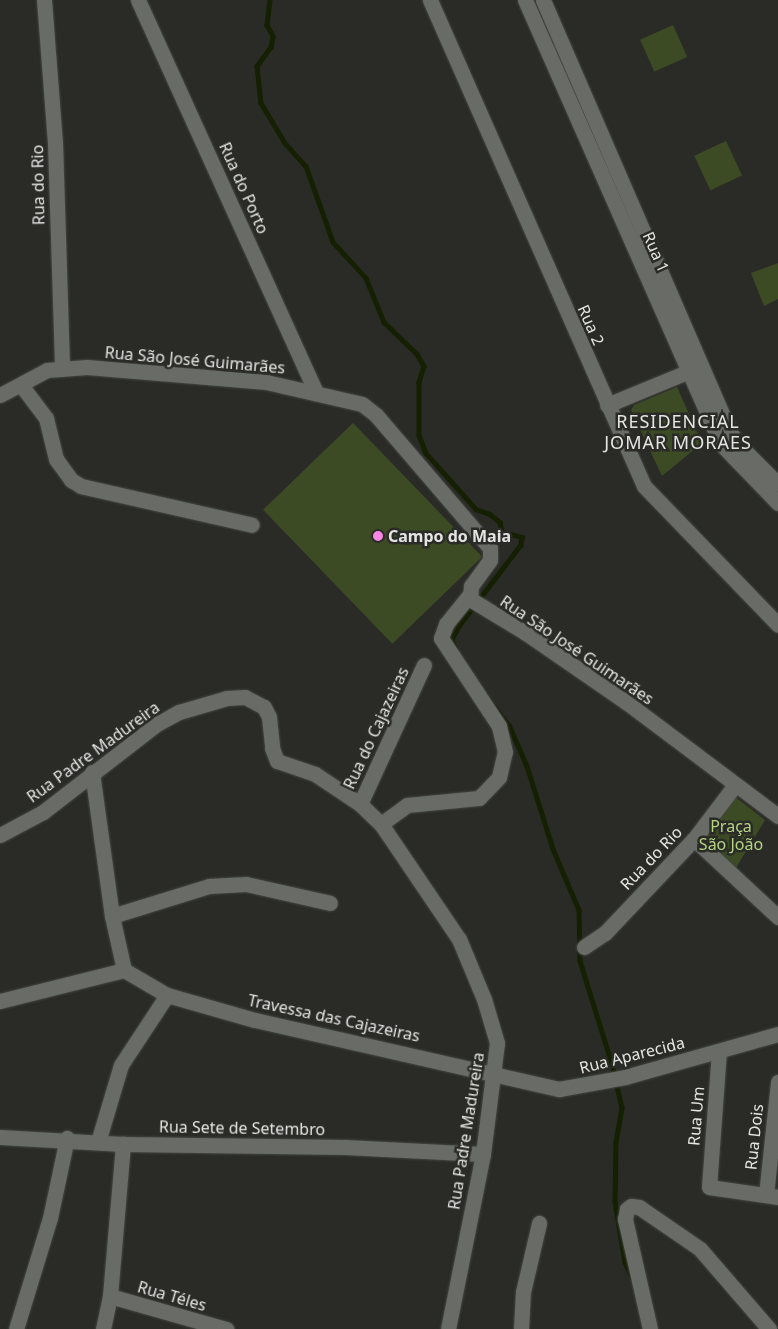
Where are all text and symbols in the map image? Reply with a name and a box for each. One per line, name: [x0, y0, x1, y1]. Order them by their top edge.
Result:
street label: Rua do Porto: [215, 139, 273, 237]
street label: Rua do Rio: [28, 145, 48, 225]
street label: Rua 1: [639, 229, 673, 275]
street label: Rua 2: [574, 302, 608, 348]
street label: Rua São José Guimarães: [104, 343, 286, 377]
district label: RESIDENCIAL JOMAR MORAES: [603, 411, 753, 454]
place label: Campo do Maia: [388, 526, 511, 546]
marker: Campo do Maia: [372, 530, 384, 542]
street label: Rua São José Guimarães: [497, 591, 657, 709]
street label: Rua do Cajazeiras: [339, 664, 413, 792]
street label: Rua Padre Madureira: [23, 698, 163, 806]
park label: Praça São João: [699, 816, 763, 854]
street label: Rua do Rio: [616, 822, 686, 894]
street label: Travessa das Cajazeiras: [246, 990, 422, 1046]
street label: Rua Aparecida: [577, 1033, 687, 1077]
street label: Rua Padre Madureira: [444, 1051, 488, 1211]
street label: Rua Um: [684, 1085, 708, 1147]
street label: Rua Dois: [741, 1103, 767, 1171]
street label: Rua Sete de Setembro: [159, 1117, 325, 1139]
street label: Rua Téles: [135, 1277, 209, 1315]

